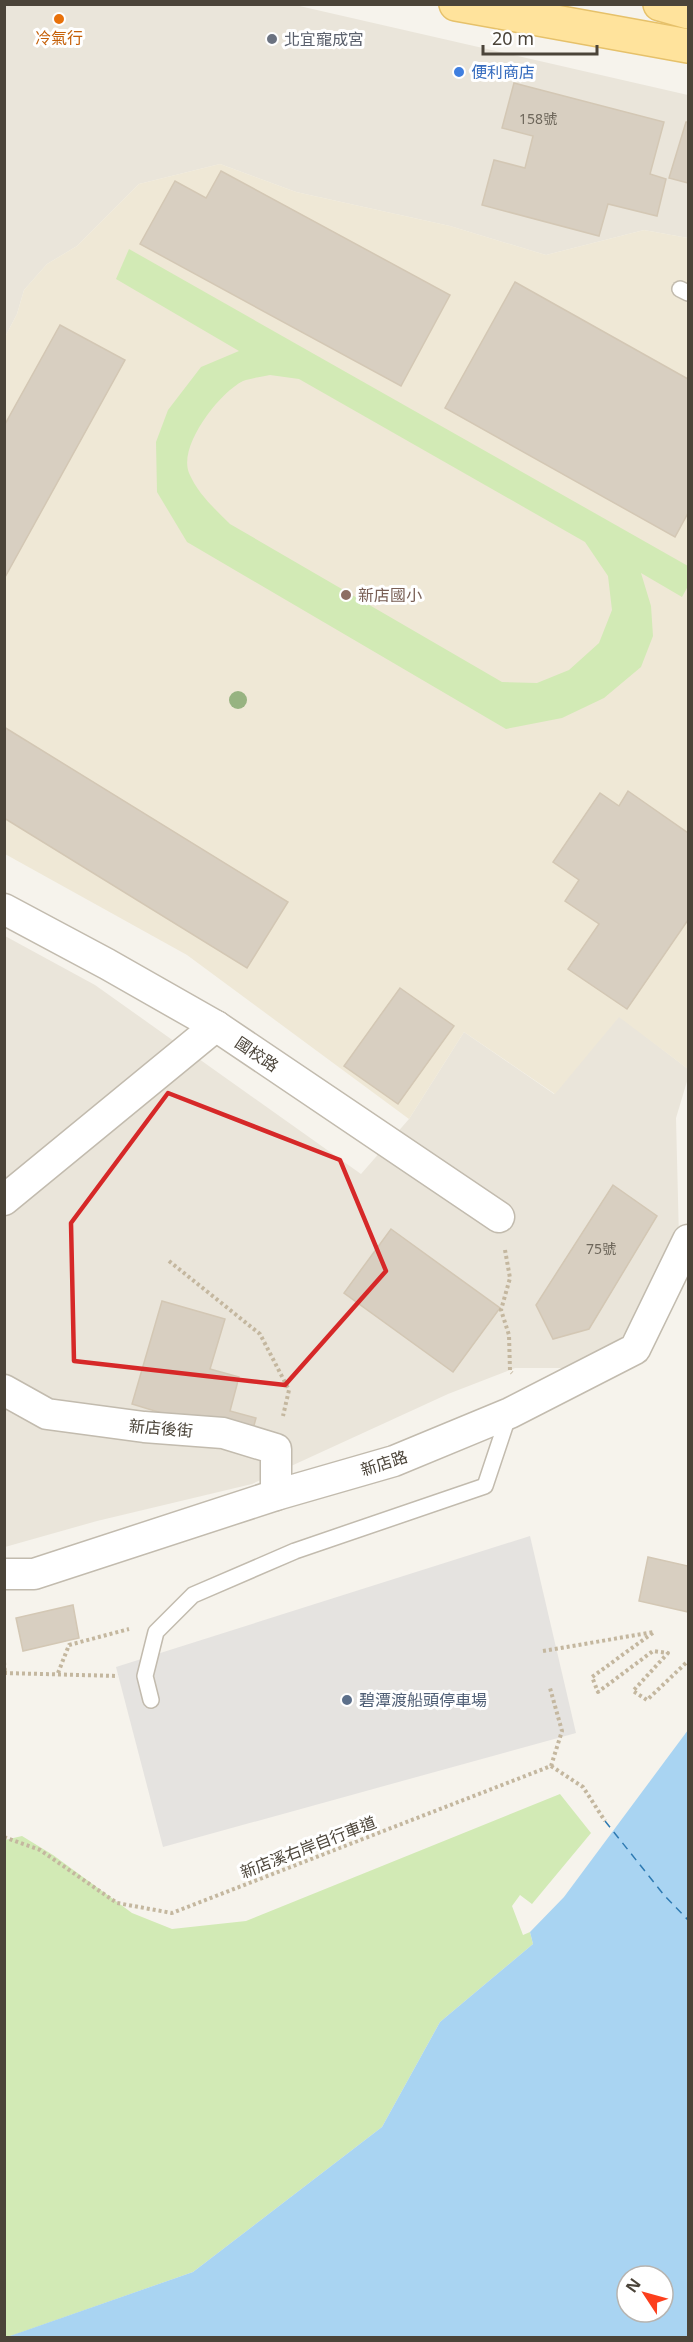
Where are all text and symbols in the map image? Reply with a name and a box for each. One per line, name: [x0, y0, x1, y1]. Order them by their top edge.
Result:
marker: 冷氣行: [52, 12, 66, 26]
scale bar: [483, 18, 597, 56]
text: 20 m: [492, 26, 534, 50]
place label: 冷氣行: [35, 27, 83, 49]
place label: 北宜寵成宮: [284, 28, 364, 50]
marker: 北宜寵成宮: [265, 32, 279, 46]
place label: 便利商店: [471, 61, 535, 83]
marker: 便利商店: [452, 65, 466, 79]
house number: 158號: [519, 109, 557, 128]
place label: 新店國小: [358, 584, 422, 606]
marker: 新店國小: [339, 588, 353, 602]
street label: 國校路: [231, 1031, 283, 1077]
house number: 75號: [586, 1239, 616, 1258]
street label: 新店後街: [128, 1414, 194, 1442]
street label: 新店路: [358, 1445, 410, 1481]
place label: 碧潭渡船頭停車場: [359, 1689, 487, 1711]
marker: 碧潭渡船頭停車場: [340, 1693, 354, 1707]
street label: 新店溪右岸自行車道: [237, 1811, 379, 1883]
north arrow: [615, 2264, 675, 2324]
text: N: [620, 2273, 646, 2297]

